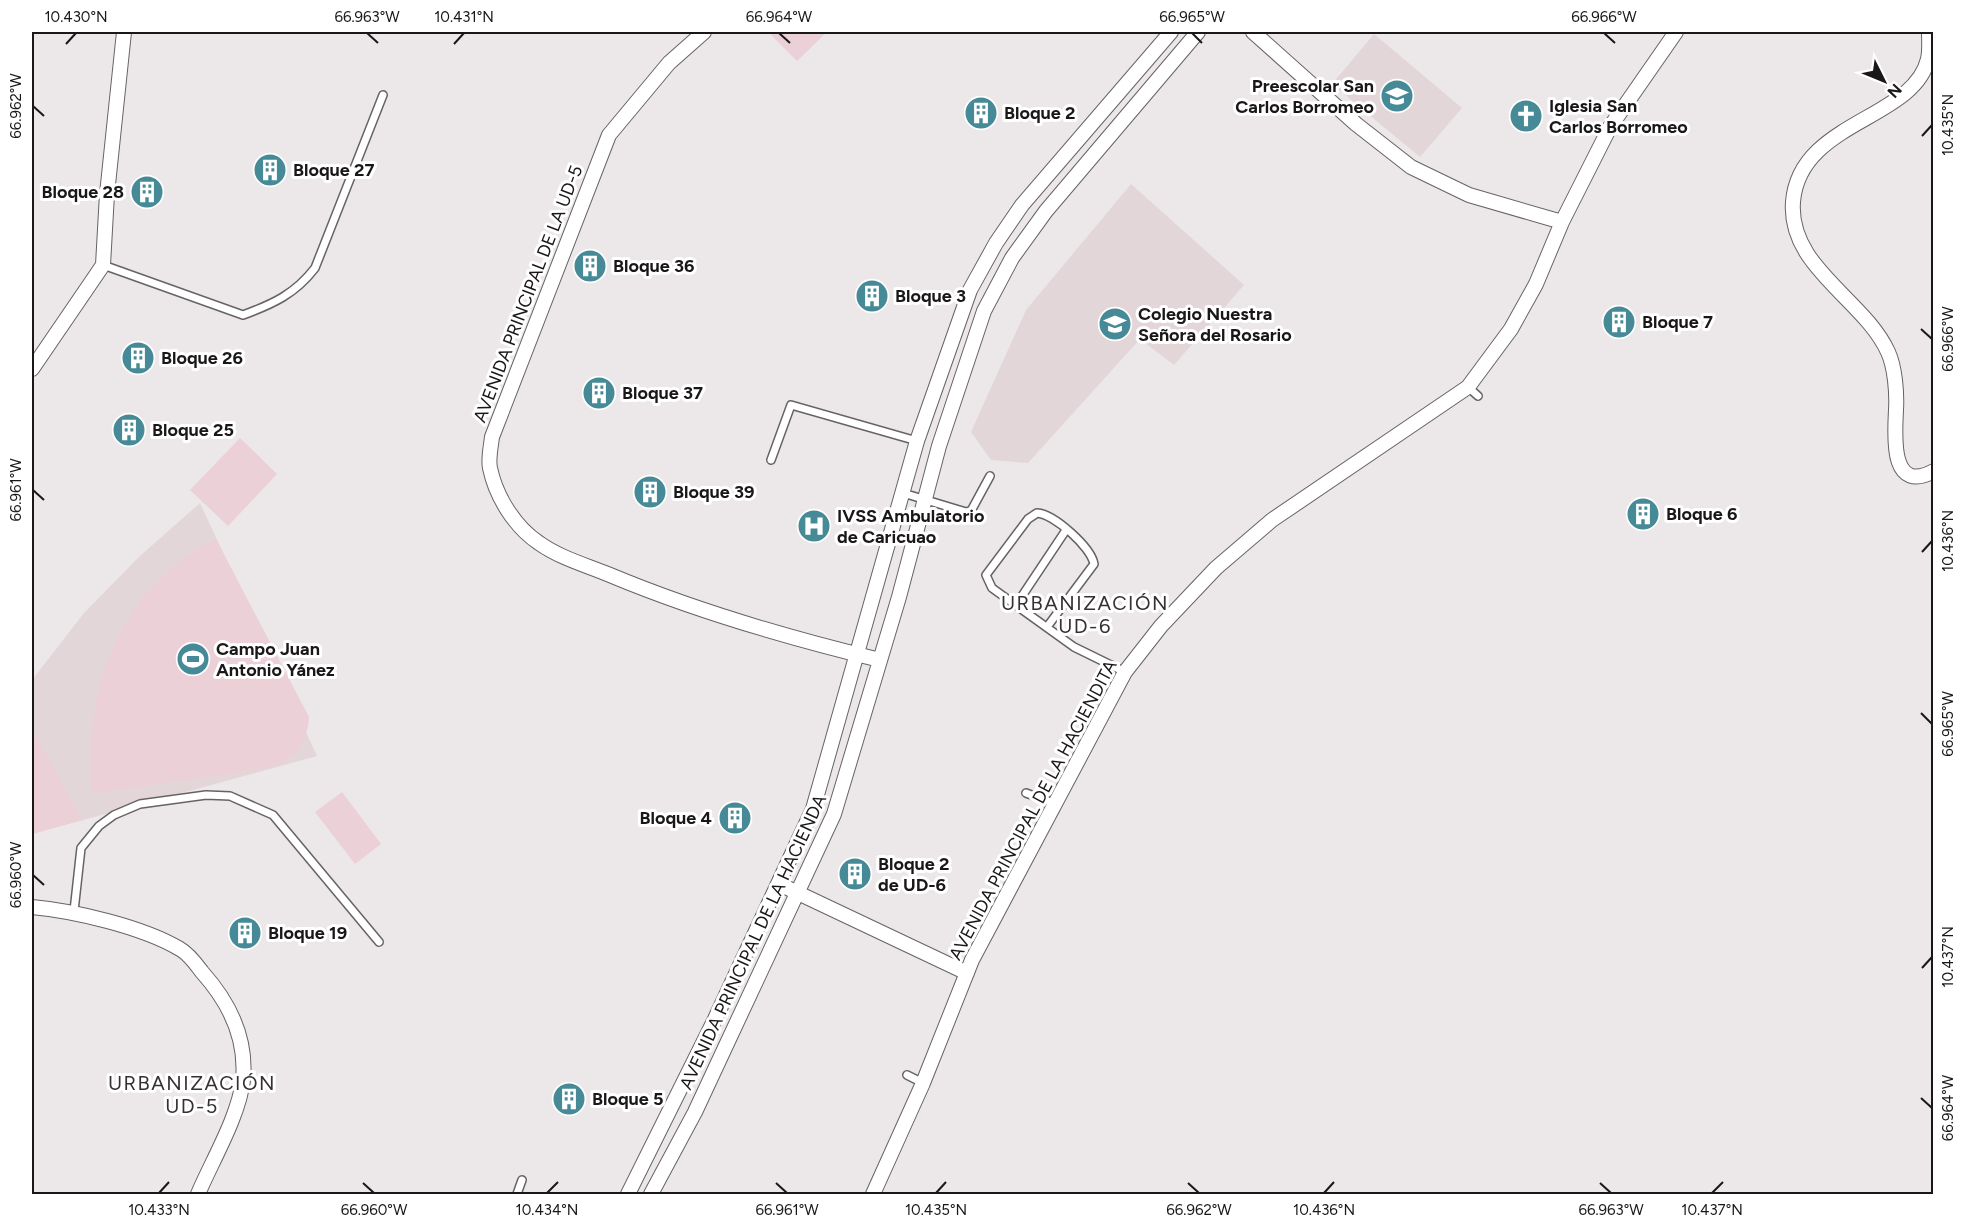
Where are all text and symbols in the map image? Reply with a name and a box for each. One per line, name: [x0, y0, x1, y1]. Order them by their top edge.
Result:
text: 10.430°N: [44, 8, 108, 26]
text: 66.963°W: [334, 8, 400, 26]
text: 10.431°N: [434, 8, 494, 26]
text: 66.964°W: [746, 8, 813, 26]
text: 66.965°W: [1159, 8, 1225, 26]
text: 66.966°W: [1571, 8, 1637, 26]
north arrow: [1854, 51, 1914, 111]
text: 66.962°W: [7, 73, 25, 139]
place label: Preescolar San Carlos Borromeo: [1235, 75, 1374, 118]
school or university icon: Preescolar San Carlos Borromeo: [1379, 78, 1415, 114]
text: N: [1883, 80, 1906, 102]
text: 10.435°N: [1939, 94, 1957, 156]
building icon: Bloque 2: [963, 95, 999, 131]
place label: Iglesia San Carlos Borromeo: [1549, 95, 1688, 138]
church icon: Iglesia San Carlos Borromeo: [1508, 98, 1544, 134]
place label: Bloque 2: [1004, 102, 1075, 124]
building icon: Bloque 27: [252, 152, 288, 188]
place label: Bloque 27: [293, 159, 374, 181]
street label: AVENIDA PRINCIPAL DE LA UD-5: [469, 162, 587, 426]
building icon: Bloque 28: [129, 174, 165, 210]
place label: Bloque 28: [42, 181, 124, 203]
building icon: Bloque 36: [572, 248, 608, 284]
place label: Bloque 36: [613, 255, 695, 277]
building icon: Bloque 3: [854, 278, 890, 314]
place label: Bloque 3: [895, 285, 966, 307]
place label: Colegio Nuestra Señora del Rosario: [1138, 303, 1292, 346]
building icon: Bloque 7: [1601, 304, 1637, 340]
school or university icon: Colegio Nuestra Señora del Rosario: [1097, 306, 1133, 342]
text: 66.966°W: [1939, 306, 1957, 372]
place label: Bloque 7: [1642, 311, 1713, 333]
building icon: Bloque 26: [120, 340, 156, 376]
place label: Bloque 26: [161, 347, 243, 369]
building icon: Bloque 37: [581, 375, 617, 411]
place label: Bloque 37: [622, 382, 703, 404]
building icon: Bloque 25: [111, 412, 147, 448]
place label: Bloque 25: [152, 419, 234, 441]
text: 66.961°W: [7, 458, 25, 522]
building icon: Bloque 39: [632, 474, 668, 510]
place label: Bloque 39: [673, 481, 755, 503]
building icon: Bloque 6: [1625, 496, 1661, 532]
place label: Bloque 6: [1666, 503, 1737, 525]
place label: IVSS Ambulatorio de Caricuao: [837, 505, 984, 548]
hospital icon: IVSS Ambulatorio de Caricuao: [796, 508, 832, 544]
text: 10.436°N: [1939, 510, 1957, 572]
district label: URBANIZACIÓN UD-6: [1001, 591, 1169, 638]
place label: Campo Juan Antonio Yánez: [216, 638, 335, 681]
sports icon: Campo Juan Antonio Yánez: [175, 641, 211, 677]
street label: AVENIDA PRINCIPAL DE LA HACIENDITA: [944, 656, 1122, 964]
text: 66.965°W: [1939, 691, 1957, 757]
street label: AVENIDA PRINCIPAL DE LA HACIENDA: [675, 791, 831, 1093]
building icon: Bloque 4: [717, 800, 753, 836]
place label: Bloque 4: [640, 807, 712, 829]
text: 66.960°W: [7, 841, 25, 908]
place label: Bloque 2 de UD-6: [878, 853, 949, 896]
building icon: Bloque 2 de UD-6: [837, 856, 873, 892]
building icon: Bloque 19: [227, 915, 263, 951]
place label: Bloque 19: [268, 922, 347, 944]
text: 10.437°N: [1939, 926, 1957, 988]
district label: URBANIZACIÓN UD-5: [108, 1071, 276, 1118]
text: 66.964°W: [1939, 1074, 1957, 1141]
building icon: Bloque 5: [551, 1081, 587, 1117]
place label: Bloque 5: [592, 1088, 664, 1110]
text: 10.433°N: [128, 1201, 190, 1219]
text: 66.960°W: [341, 1201, 408, 1219]
text: 10.434°N: [516, 1201, 578, 1219]
text: 66.961°W: [755, 1201, 819, 1219]
text: 10.435°N: [905, 1201, 967, 1219]
text: 66.962°W: [1166, 1201, 1232, 1219]
text: 10.436°N: [1293, 1201, 1355, 1219]
text: 66.963°W: [1578, 1201, 1644, 1219]
text: 10.437°N: [1681, 1201, 1743, 1219]

